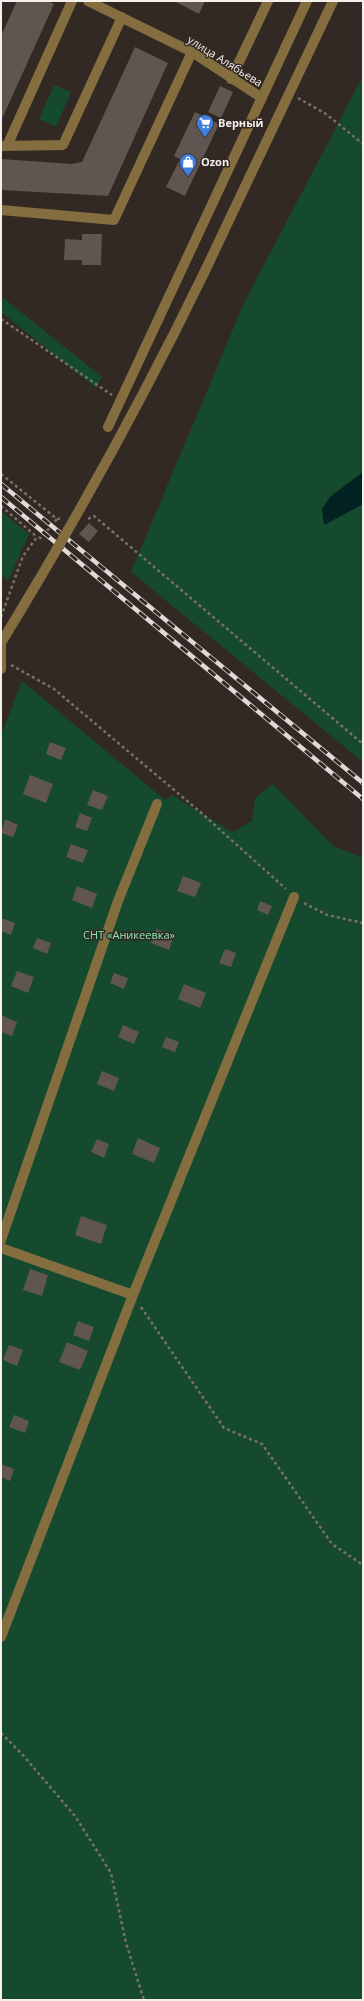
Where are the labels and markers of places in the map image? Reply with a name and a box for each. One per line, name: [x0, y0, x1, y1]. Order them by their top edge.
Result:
supermarket icon: Верный: [195, 113, 215, 138]
place label: Верный: [218, 115, 263, 130]
shop icon: Ozon: [178, 152, 198, 177]
place label: Ozon: [201, 154, 229, 169]

